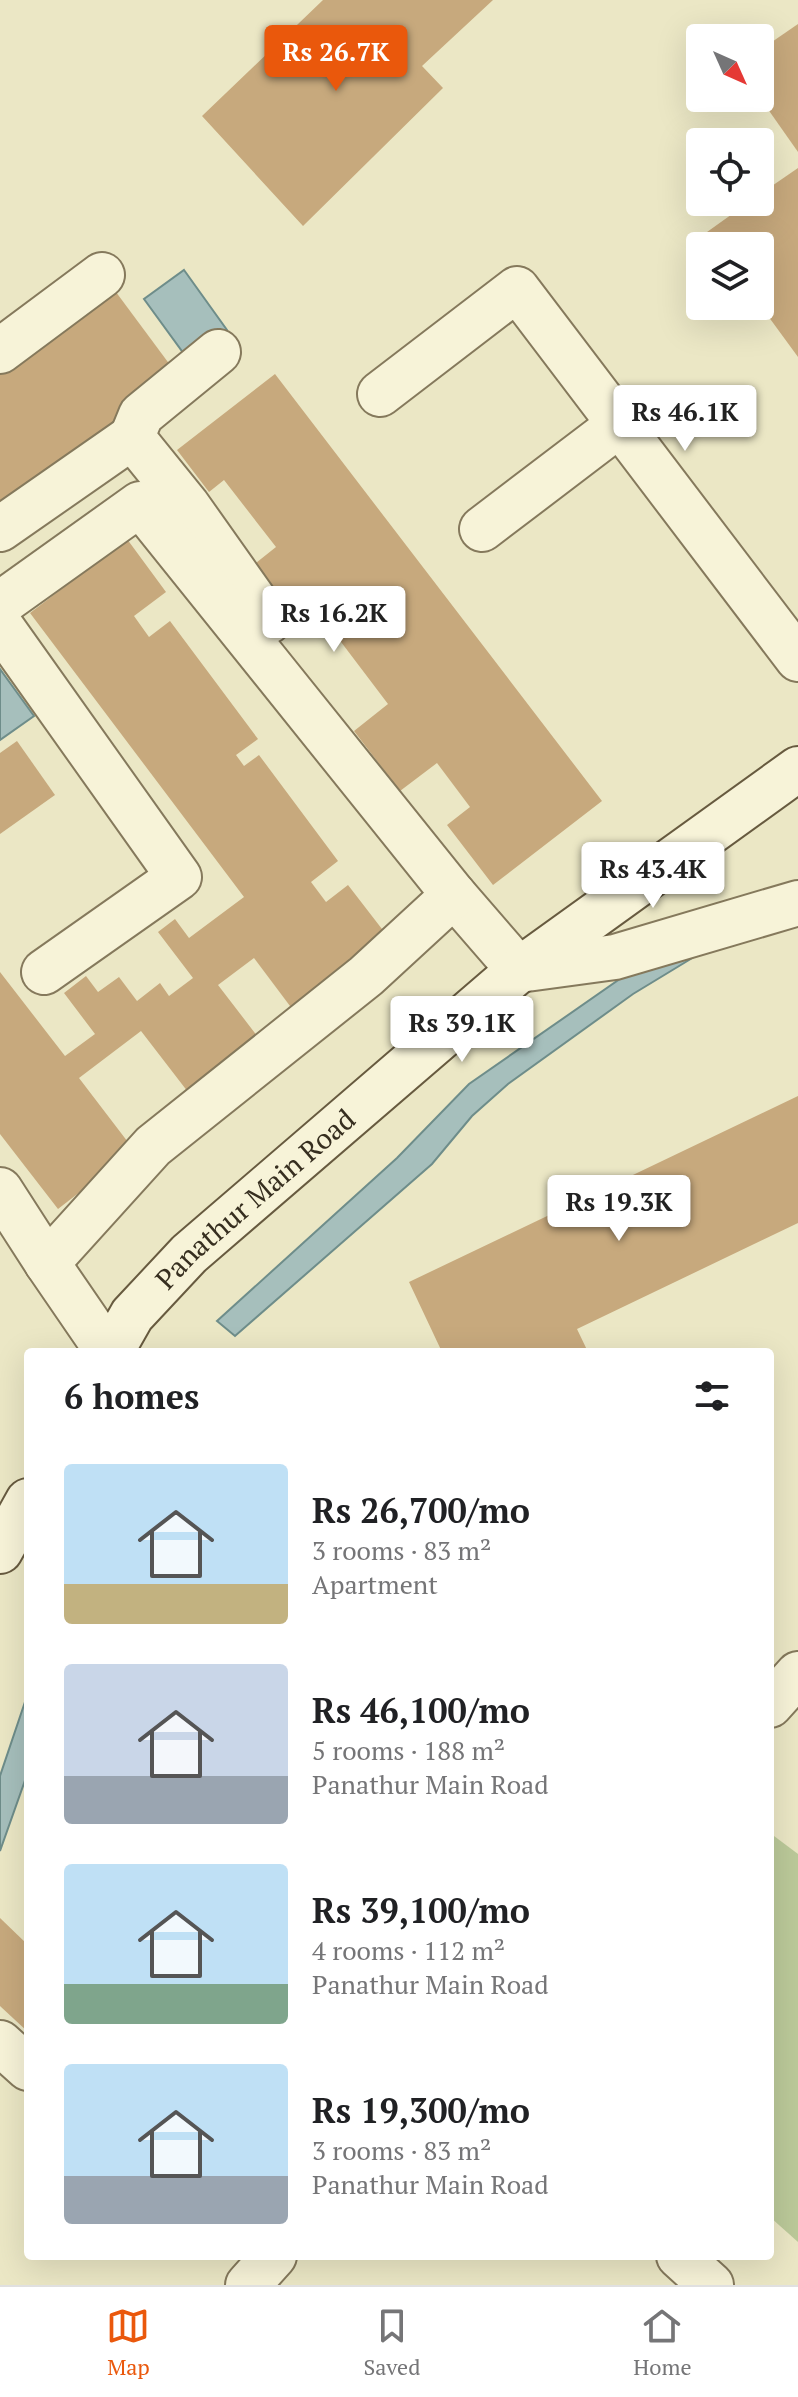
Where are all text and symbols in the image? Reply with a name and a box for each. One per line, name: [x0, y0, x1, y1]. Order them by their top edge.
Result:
north arrow: [686, 24, 774, 112]
map controls: [686, 24, 774, 320]
pin: Rs 26.7K: [253, 25, 419, 93]
text: Rs 26.7K: [282, 34, 390, 68]
button: locate: [686, 128, 774, 216]
button: layers: [686, 232, 774, 320]
pin: Rs 46.1K: [602, 385, 768, 453]
text: Rs 46.1K: [631, 394, 739, 428]
pin: Rs 16.2K: [251, 586, 417, 654]
text: Rs 16.2K: [280, 595, 388, 629]
pin: Rs 43.4K: [570, 842, 736, 910]
text: Rs 43.4K: [599, 851, 707, 885]
pin: Rs 39.1K: [379, 996, 545, 1064]
text: Rs 39.1K: [408, 1005, 516, 1039]
street label: Panathur Main Road: [147, 1100, 362, 1297]
pin: Rs 19.3K: [536, 1175, 702, 1243]
text: Rs 19.3K: [565, 1184, 673, 1218]
text: 6 homes: [64, 1374, 199, 1419]
icon: filters: [690, 1374, 734, 1418]
text: Rs 26,700/mo: [312, 1488, 530, 1533]
icon: home: [128, 1496, 224, 1592]
text: 3 rooms · 83 m²: [312, 1533, 491, 1567]
text: Apartment: [312, 1567, 438, 1601]
text: Rs 46,100/mo: [312, 1688, 530, 1733]
icon: home: [128, 1696, 224, 1792]
text: 5 rooms · 188 m²: [312, 1733, 505, 1767]
text: Panathur Main Road: [312, 1767, 549, 1801]
text: Rs 39,100/mo: [312, 1888, 530, 1933]
icon: home: [128, 1896, 224, 1992]
text: 4 rooms · 112 m²: [312, 1933, 505, 1967]
text: Panathur Main Road: [312, 1967, 549, 2001]
text: Rs 19,300/mo: [312, 2088, 530, 2133]
icon: home: [128, 2096, 224, 2192]
text: 3 rooms · 83 m²: [312, 2133, 491, 2167]
text: Panathur Main Road: [312, 2167, 549, 2201]
tab: Map: [106, 2304, 150, 2381]
tab: Saved: [363, 2304, 420, 2381]
tab: Home: [633, 2304, 692, 2381]

